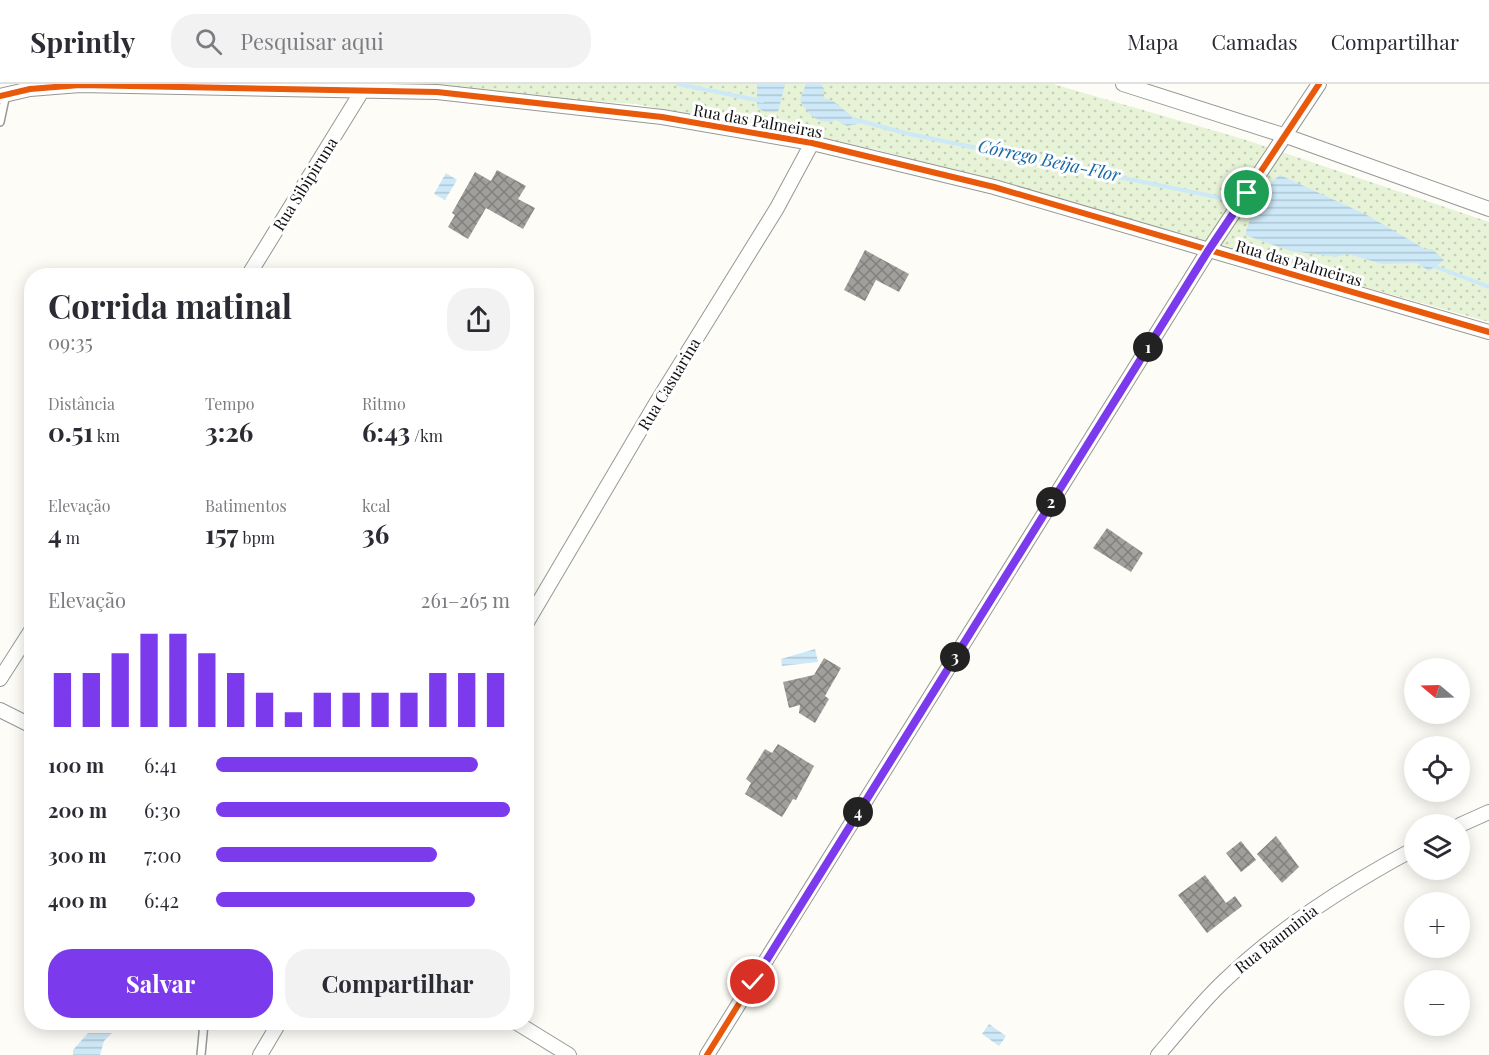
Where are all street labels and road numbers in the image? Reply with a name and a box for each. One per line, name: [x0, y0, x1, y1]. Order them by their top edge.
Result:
street label: Rua das Palmeiras: [692, 99, 824, 142]
street label: Rua Sibipiruna: [267, 133, 342, 234]
street label: Rua das Palmeiras: [1233, 234, 1365, 291]
street label: Rua Casuarina: [633, 334, 704, 434]
street label: Rua Bauminia: [1230, 900, 1321, 978]

